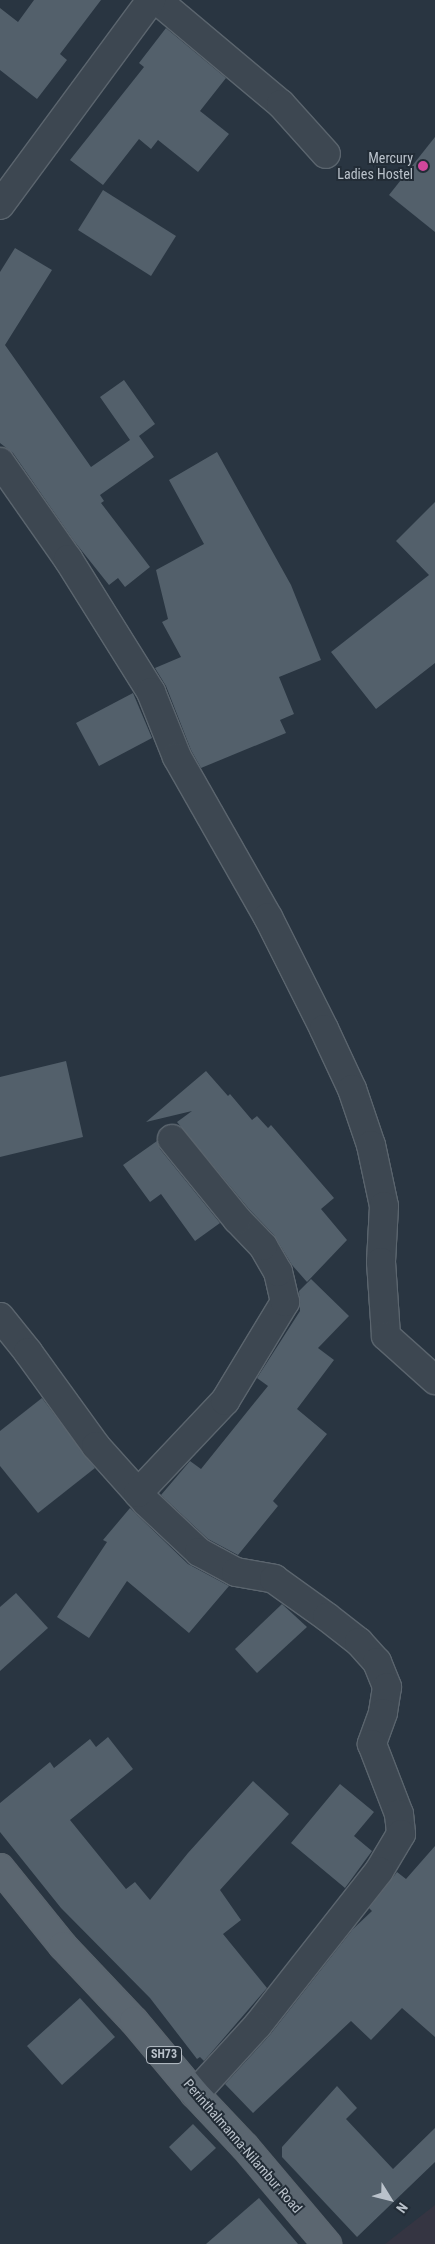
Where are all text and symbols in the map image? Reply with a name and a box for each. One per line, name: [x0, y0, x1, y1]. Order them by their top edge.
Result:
place label: Mercury Ladies Hostel: [337, 150, 413, 182]
marker: Mercury Ladies Hostel: [417, 160, 429, 172]
road number: SH73: [145, 2046, 183, 2064]
street label: Perinthalmanna-Nilambur Road: [180, 2076, 306, 2216]
north arrow: [365, 2174, 415, 2224]
text: N: [393, 2200, 411, 2216]

